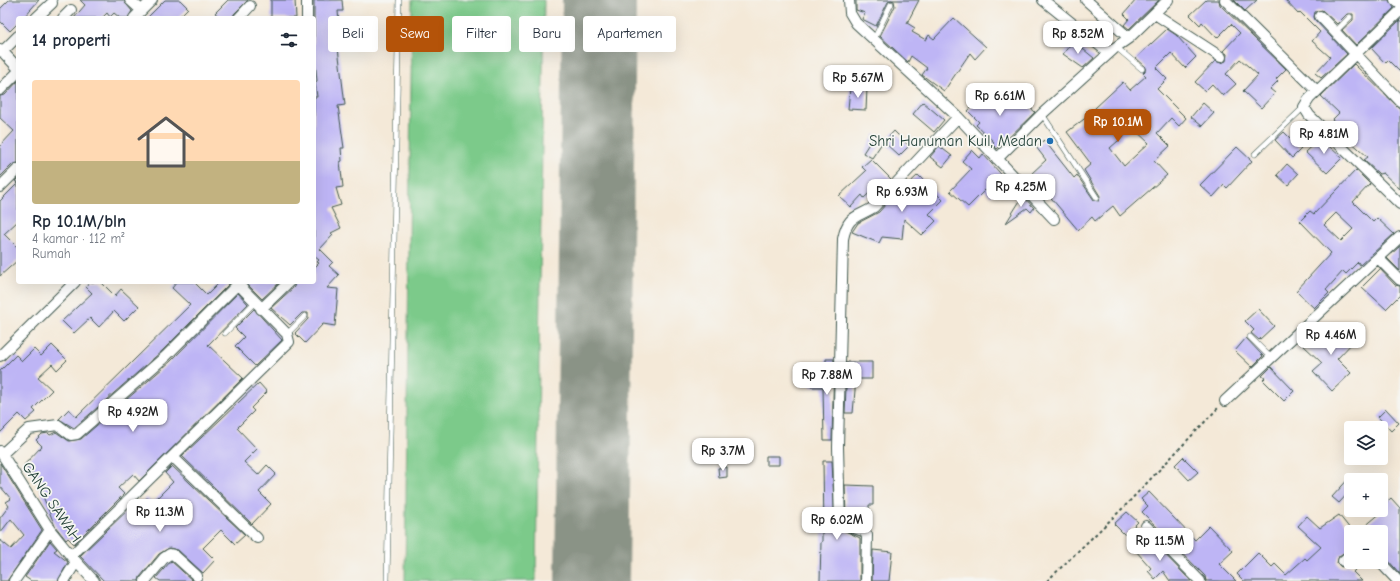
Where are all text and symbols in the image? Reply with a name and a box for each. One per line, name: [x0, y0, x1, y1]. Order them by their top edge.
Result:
chip: Beli: [328, 16, 378, 52]
chip: Sewa: [386, 16, 444, 52]
chip: Filter: [452, 16, 511, 52]
chip: Baru: [519, 16, 575, 52]
chip: Apartemen: [583, 16, 676, 52]
pin: Rp 8.52M: [1037, 21, 1119, 55]
text: Rp 8.52M: [1052, 26, 1104, 41]
icon: filters: [278, 29, 300, 51]
text: 14 properti: [32, 31, 111, 50]
pin: Rp 5.67M: [817, 65, 899, 99]
text: Rp 5.67M: [832, 70, 884, 85]
pin: Rp 6.61M: [959, 83, 1041, 117]
text: Rp 6.61M: [975, 88, 1025, 103]
icon: home: [130, 106, 202, 178]
pin: Rp 10.1M: [1077, 109, 1159, 143]
text: Rp 10.1M: [1093, 114, 1143, 129]
pin: Rp 4.81M: [1283, 121, 1365, 155]
text: Rp 4.81M: [1299, 126, 1349, 141]
place label: Shri Hanuman Kuil, Medan: [869, 132, 1042, 150]
marker: Shri Hanuman Kuil, Medan: [1045, 136, 1055, 146]
pin: Rp 4.25M: [980, 174, 1062, 208]
pin: Rp 6.93M: [861, 179, 943, 213]
text: Rp 4.25M: [995, 179, 1047, 194]
text: Rp 6.93M: [876, 184, 928, 199]
text: Rp 10.1M/bln: [32, 212, 126, 231]
text: 4 kamar · 112 m²: [32, 231, 124, 246]
text: Rumah: [32, 246, 71, 261]
pin: Rp 4.46M: [1290, 322, 1372, 356]
text: Rp 4.46M: [1306, 327, 1356, 342]
pin: Rp 7.88M: [786, 362, 868, 396]
text: Rp 7.88M: [802, 367, 852, 382]
pin: Rp 4.92M: [92, 399, 174, 433]
text: Rp 4.92M: [107, 404, 159, 419]
map controls: [1344, 421, 1388, 569]
button: layers: [1344, 421, 1388, 465]
pin: Rp 3.7M: [686, 438, 760, 472]
text: Rp 3.7M: [701, 443, 745, 458]
street label: GANG SAWAH: [18, 458, 86, 546]
button: +: [1344, 473, 1388, 517]
pin: Rp 11.3M: [119, 499, 201, 533]
text: Rp 11.3M: [136, 504, 184, 519]
pin: Rp 6.02M: [796, 507, 878, 541]
text: Rp 6.02M: [811, 512, 863, 527]
button: −: [1344, 525, 1388, 569]
pin: Rp 11.5M: [1119, 528, 1201, 562]
text: Rp 11.5M: [1136, 533, 1184, 548]

